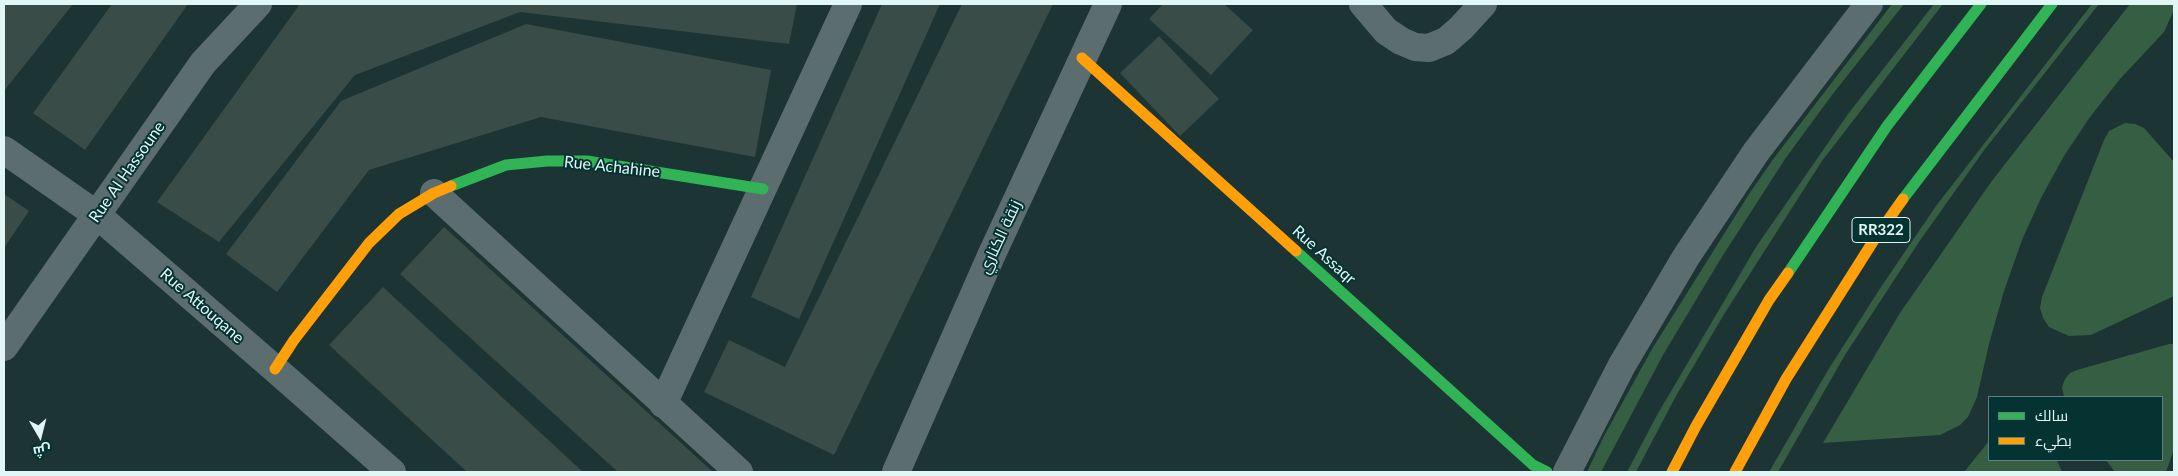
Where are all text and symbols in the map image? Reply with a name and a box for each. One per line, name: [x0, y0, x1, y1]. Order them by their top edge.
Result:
street label: Rue Al Hassoune: [85, 118, 169, 226]
street label: Rue Achahine: [563, 152, 661, 182]
street label: زنقة الكناري: [975, 197, 1025, 277]
road number: RR322: [1852, 218, 1910, 242]
street label: Rue Assaqr: [1288, 222, 1360, 288]
street label: Rue Attouqane: [156, 264, 248, 348]
legend: [1988, 396, 2163, 461]
text: سالك: [2035, 406, 2068, 424]
north arrow: [15, 411, 65, 461]
text: بطيء: [2035, 431, 2072, 449]
text: ش: [32, 442, 52, 461]

